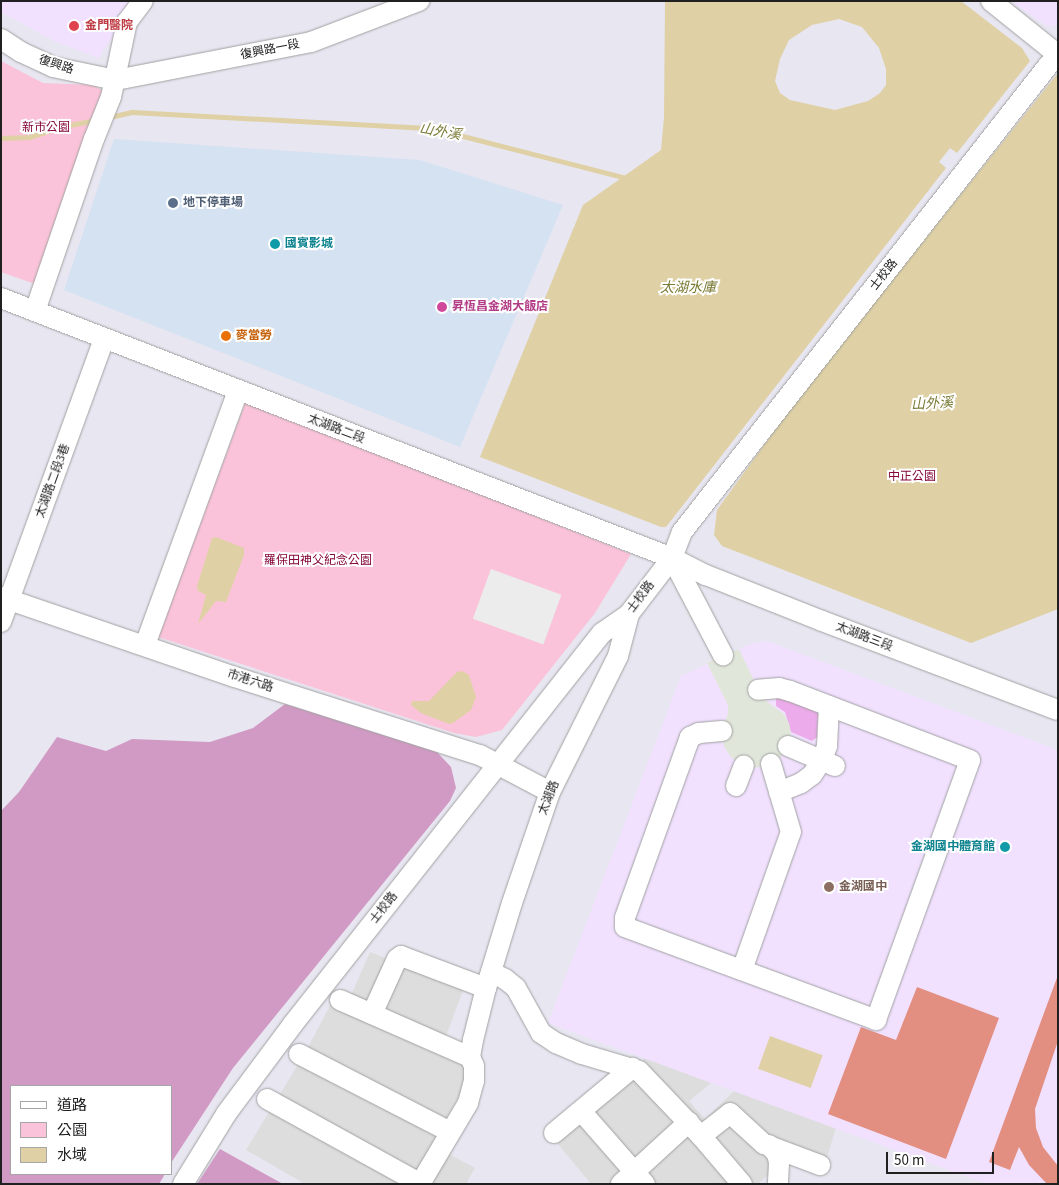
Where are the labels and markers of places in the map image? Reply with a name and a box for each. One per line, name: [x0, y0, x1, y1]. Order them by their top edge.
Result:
marker: 金門醫院: [67, 19, 81, 33]
place label: 金門醫院: [85, 19, 133, 33]
place label: 地下停車場: [183, 196, 243, 210]
marker: 地下停車場: [167, 197, 179, 209]
place label: 國賓影城: [285, 237, 333, 251]
marker: 國賓影城: [269, 238, 281, 250]
place label: 昇恆昌金湖大飯店: [452, 300, 548, 314]
marker: 昇恆昌金湖大飯店: [436, 301, 448, 313]
place label: 麥當勞: [236, 329, 272, 343]
marker: 麥當勞: [220, 330, 232, 342]
place label: 金湖國中體育館: [911, 840, 995, 854]
marker: 金湖國中體育館: [999, 841, 1011, 853]
place label: 金湖國中: [839, 880, 887, 894]
marker: 金湖國中: [823, 881, 835, 893]

